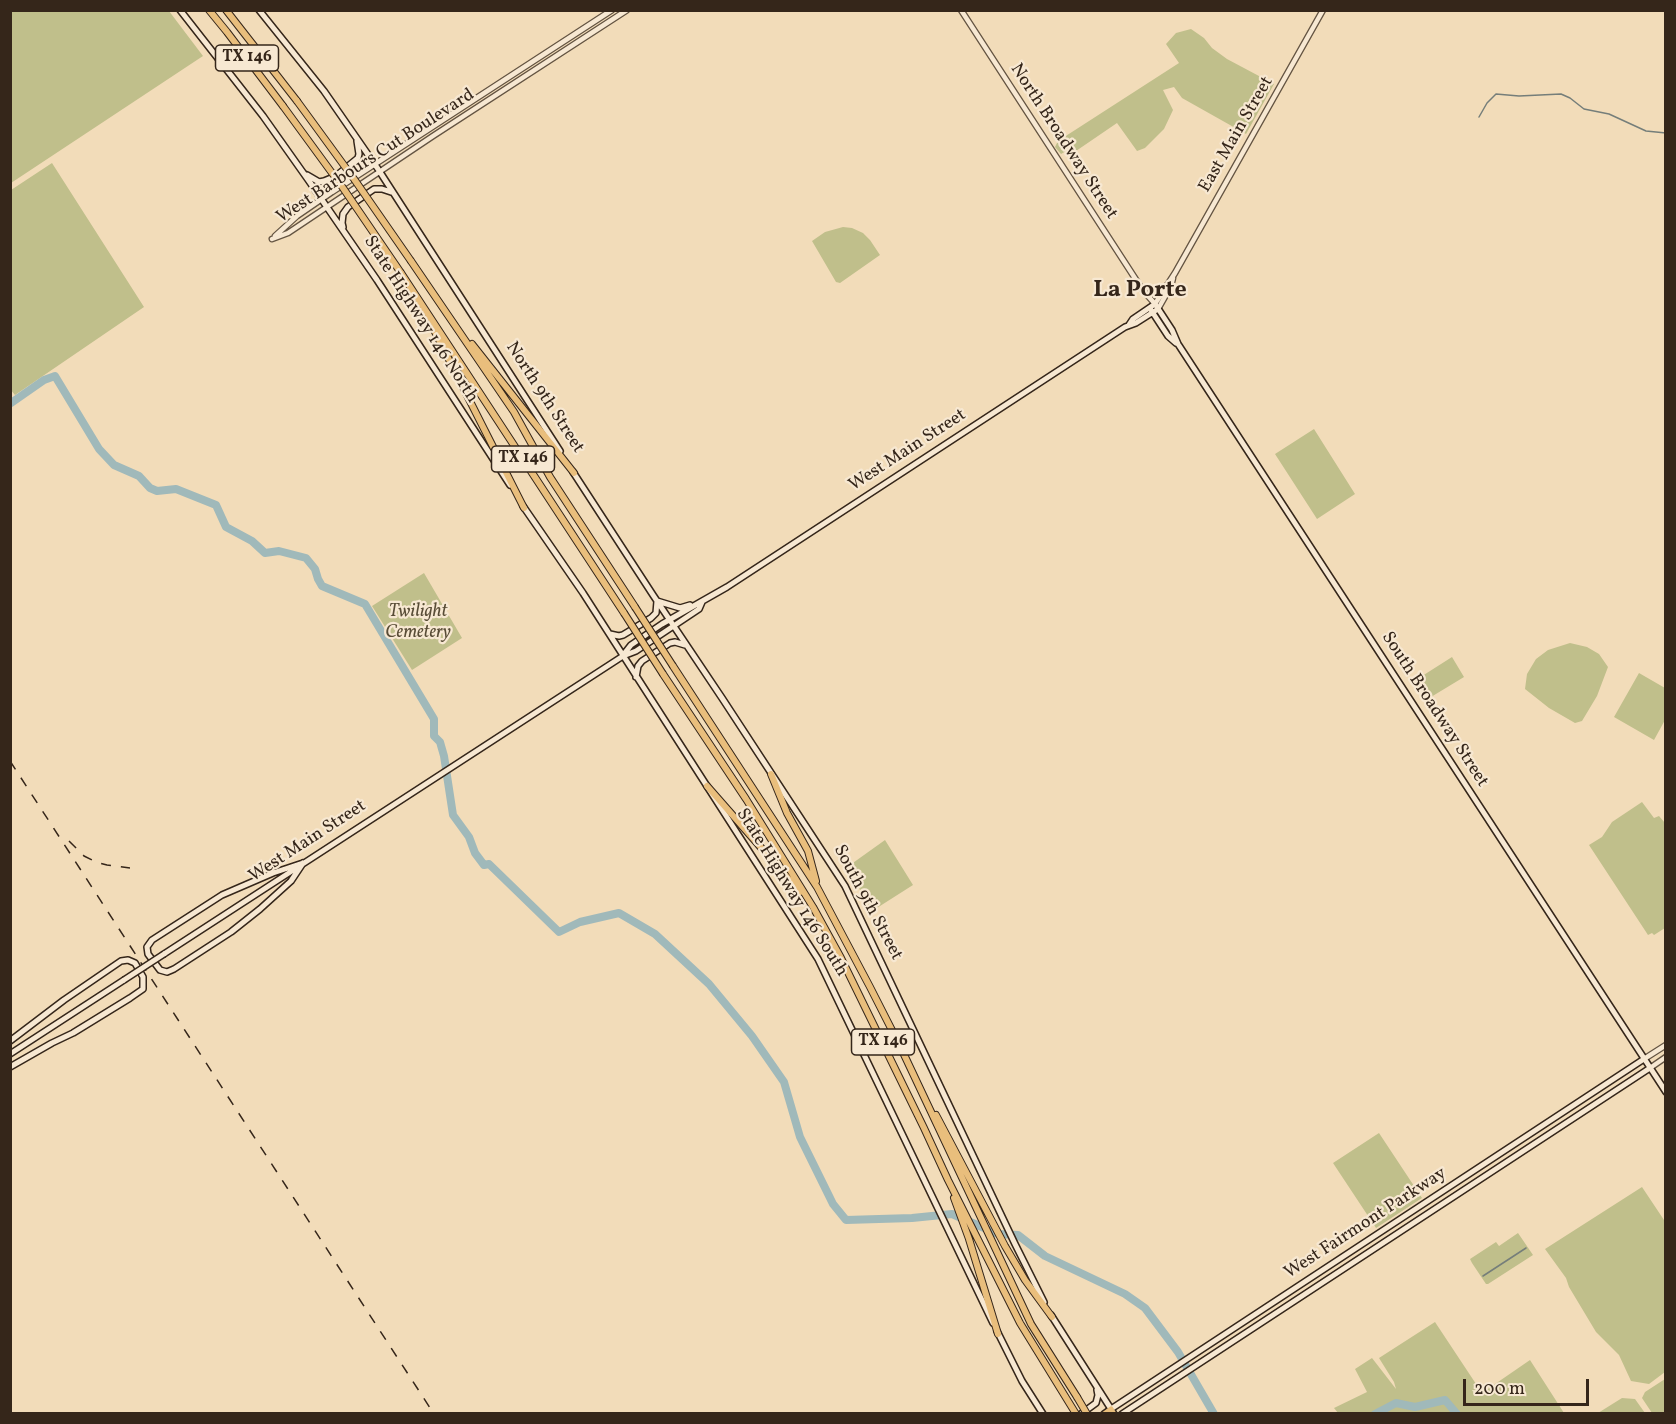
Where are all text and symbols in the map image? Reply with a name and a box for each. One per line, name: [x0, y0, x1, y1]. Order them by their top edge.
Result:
road number: TX 146: [216, 45, 278, 71]
street label: North Broadway Street: [1005, 60, 1121, 224]
street label: East Main Street: [1195, 73, 1279, 197]
street label: West Barbours Cut Boulevard: [273, 85, 479, 229]
street label: State Highway 146 North: [358, 232, 482, 408]
district label: La Porte: [1093, 278, 1187, 306]
street label: North 9th Street: [500, 338, 588, 458]
street label: West Main Street: [845, 405, 971, 497]
road number: TX 146: [492, 446, 554, 472]
park label: Twilight Cemetery: [385, 602, 451, 644]
street label: South Broadway Street: [1376, 628, 1492, 792]
street label: West Main Street: [245, 796, 371, 888]
street label: State Highway 146 South: [730, 805, 852, 981]
street label: South 9th Street: [828, 842, 906, 964]
road number: TX 146: [852, 1029, 914, 1055]
street label: West Fairmont Parkway: [1281, 1163, 1451, 1285]
scale bar: [1466, 1367, 1592, 1405]
text: 200 m: [1474, 1377, 1525, 1402]

